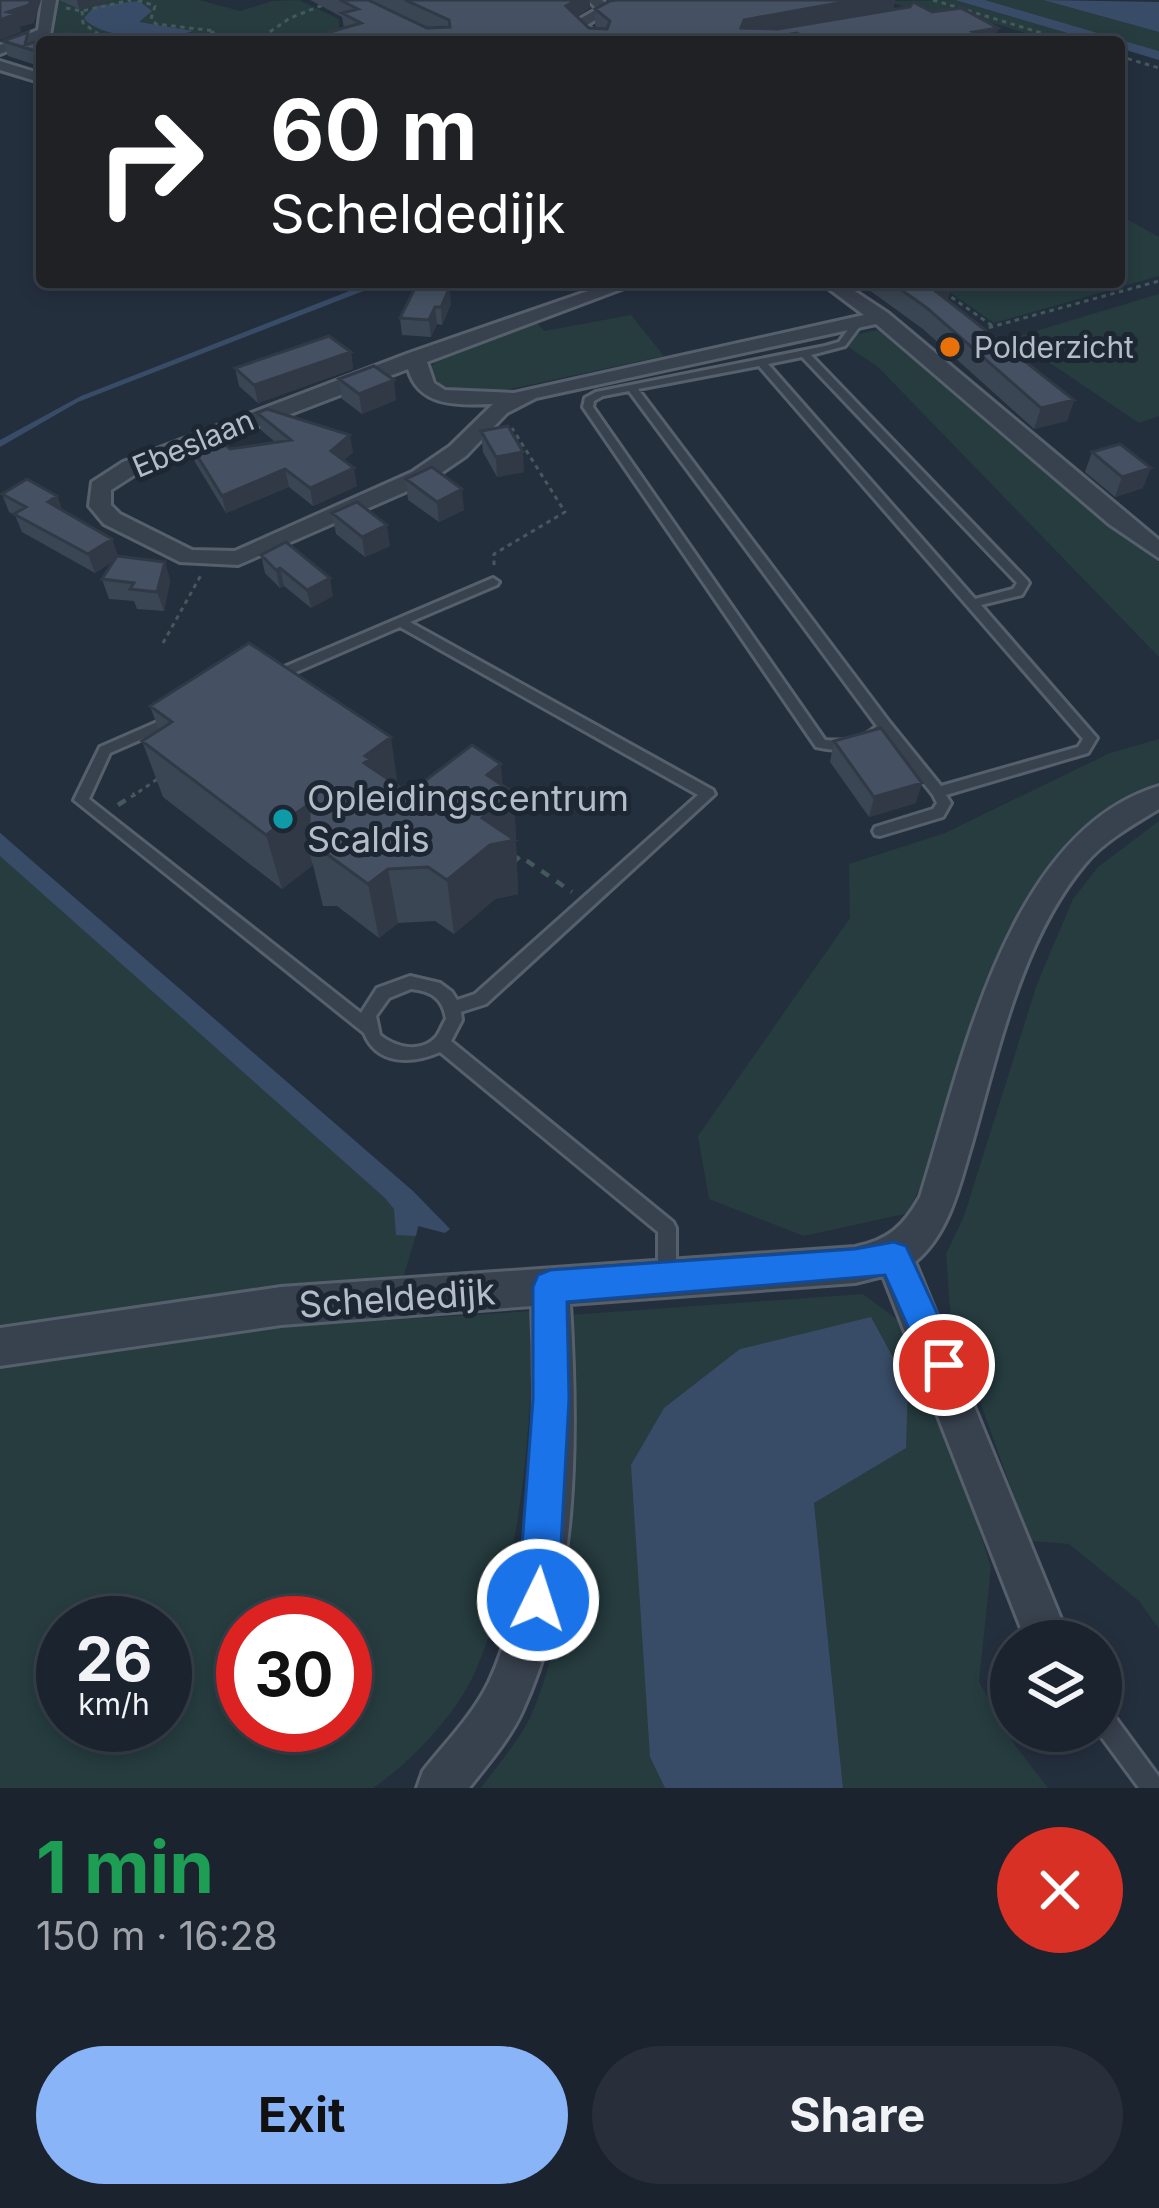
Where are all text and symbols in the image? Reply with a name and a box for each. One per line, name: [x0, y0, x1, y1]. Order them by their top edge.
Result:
text: 60 m: [270, 79, 478, 180]
icon: right: [72, 84, 228, 240]
text: Scheldedijk: [270, 181, 565, 246]
place label: Polderzicht: [974, 329, 1134, 365]
marker: Polderzicht: [937, 334, 963, 360]
street label: Ebeslaan: [127, 401, 259, 485]
place label: Opleidingscentrum Scaldis: [307, 776, 629, 861]
marker: Opleidingscentrum Scaldis: [270, 806, 296, 832]
street label: Scheldedijk: [297, 1269, 497, 1327]
pin: [893, 1314, 995, 1416]
icon: arrive: [911, 1332, 977, 1398]
position arrow: [475, 1537, 601, 1663]
speed limit sign: 30: [216, 1596, 372, 1752]
map controls: [990, 1620, 1122, 1752]
button: layers: [990, 1620, 1122, 1752]
text: 26: [76, 1623, 152, 1695]
text: km/h: [78, 1686, 150, 1722]
text: 1 min: [36, 1823, 214, 1910]
button: close: [997, 1827, 1123, 1953]
text: 150 m · 16:28: [36, 1912, 278, 1959]
button: Exit: [36, 2046, 568, 2184]
button: Share: [592, 2046, 1123, 2184]

